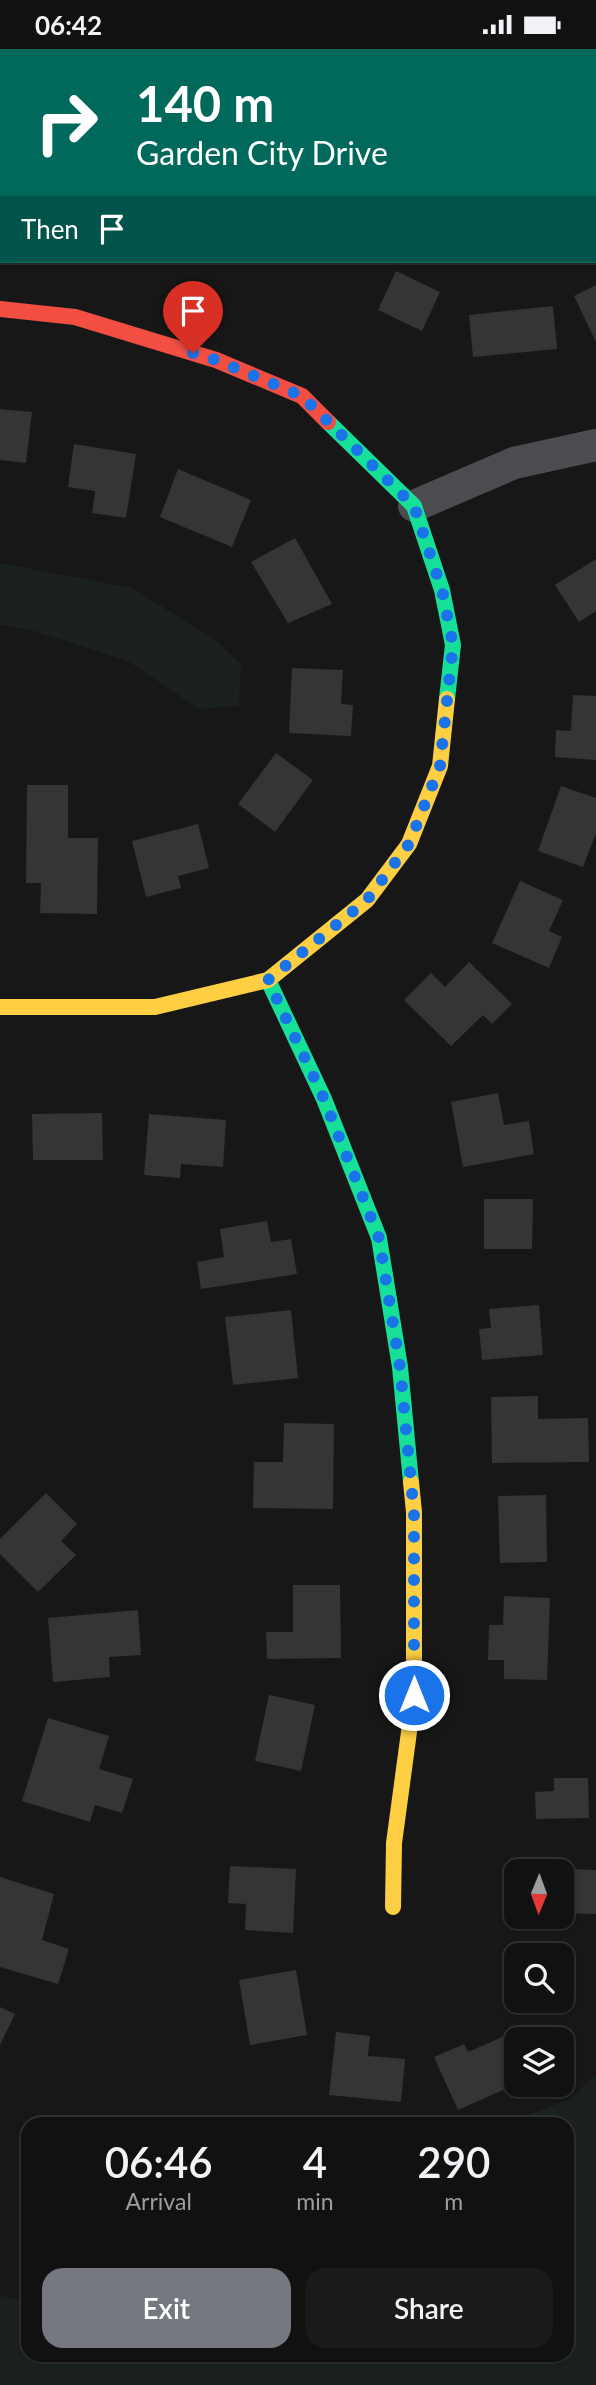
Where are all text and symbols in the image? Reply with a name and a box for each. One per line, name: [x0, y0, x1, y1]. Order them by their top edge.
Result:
text: 06:42: [35, 9, 102, 41]
text: 140 m: [136, 74, 274, 132]
icon: right: [21, 77, 112, 168]
text: Garden City Drive: [136, 133, 388, 172]
icon: arrive: [93, 210, 131, 248]
text: Then: [21, 213, 79, 245]
pin: [163, 281, 223, 353]
icon: arrive: [174, 292, 212, 330]
position arrow: [377, 1658, 451, 1732]
north arrow: [504, 1859, 574, 1929]
map controls: [504, 1859, 574, 2097]
button: search: [504, 1943, 574, 2013]
button: layers: [504, 2027, 574, 2097]
text: 06:46: [105, 2137, 213, 2187]
text: 4: [303, 2137, 327, 2187]
text: 290: [417, 2137, 490, 2187]
text: Arrival: [126, 2187, 192, 2215]
text: min: [296, 2187, 334, 2215]
text: m: [444, 2187, 463, 2215]
button: Exit: [42, 2268, 291, 2348]
button: Share: [305, 2268, 553, 2348]

